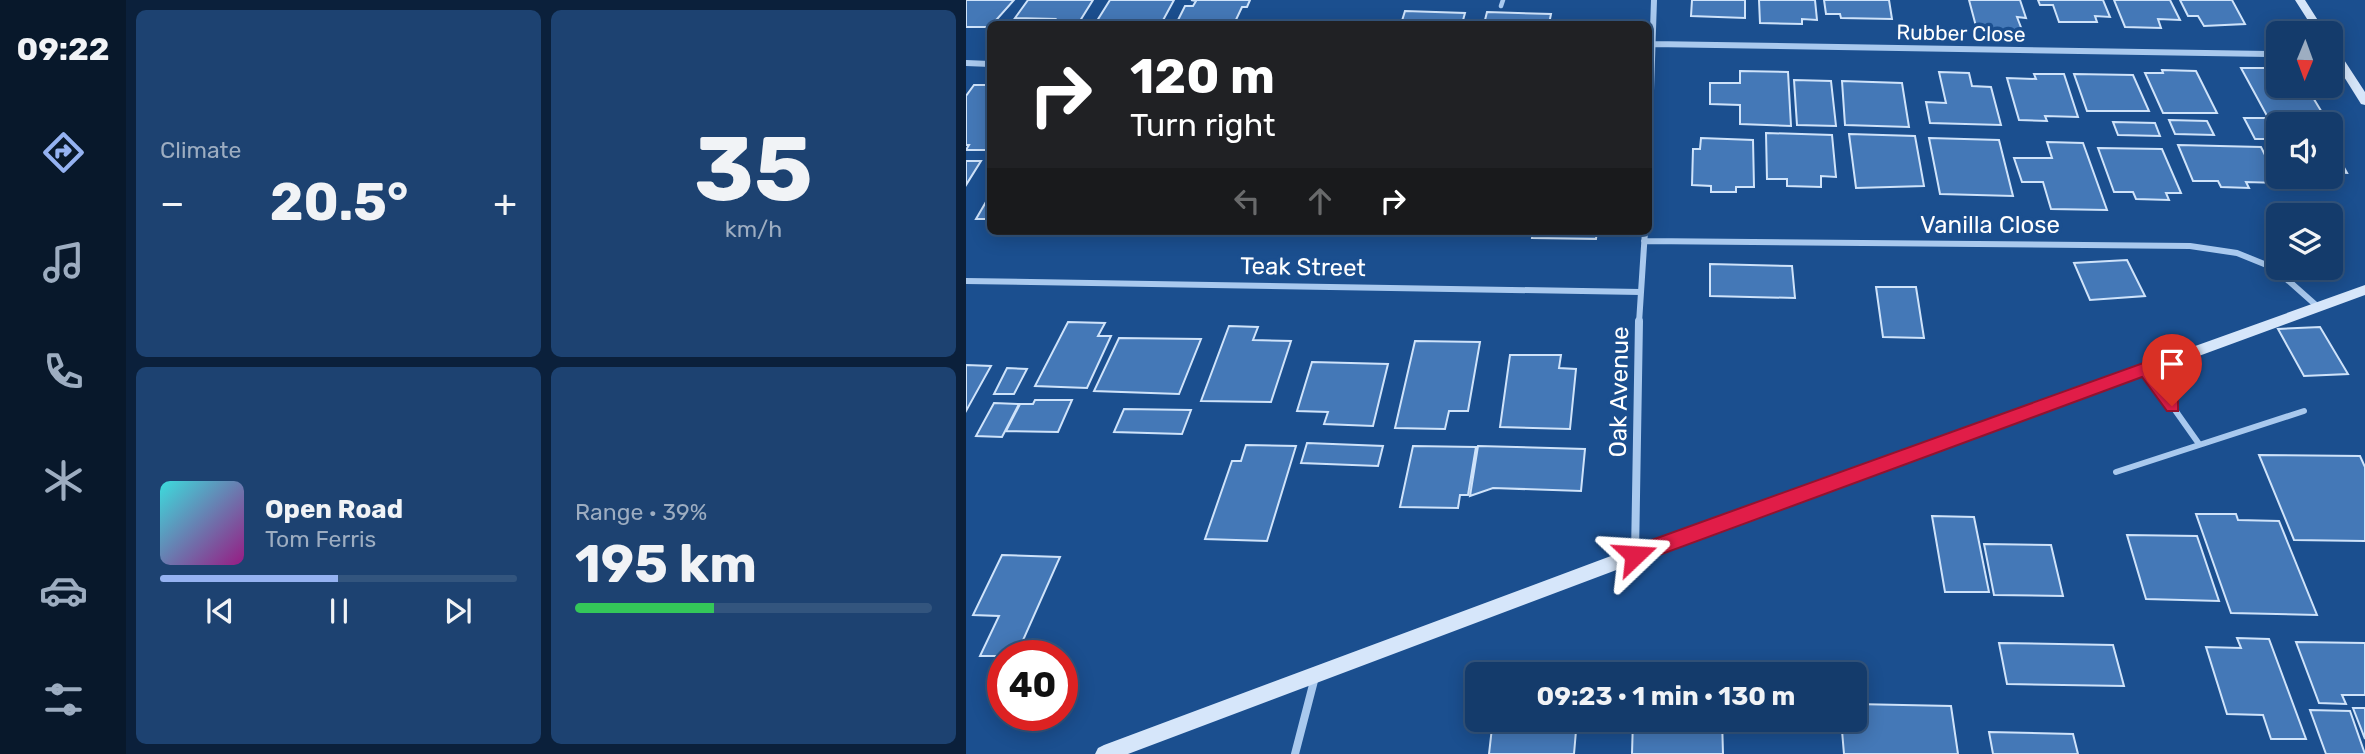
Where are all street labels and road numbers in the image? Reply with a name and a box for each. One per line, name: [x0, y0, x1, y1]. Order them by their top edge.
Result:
street label: Rubber Close: [1896, 19, 2026, 47]
street label: Vanilla Close: [1920, 211, 2060, 239]
street label: Teak Street: [1240, 252, 1366, 282]
street label: Oak Avenue: [1604, 326, 1634, 458]

